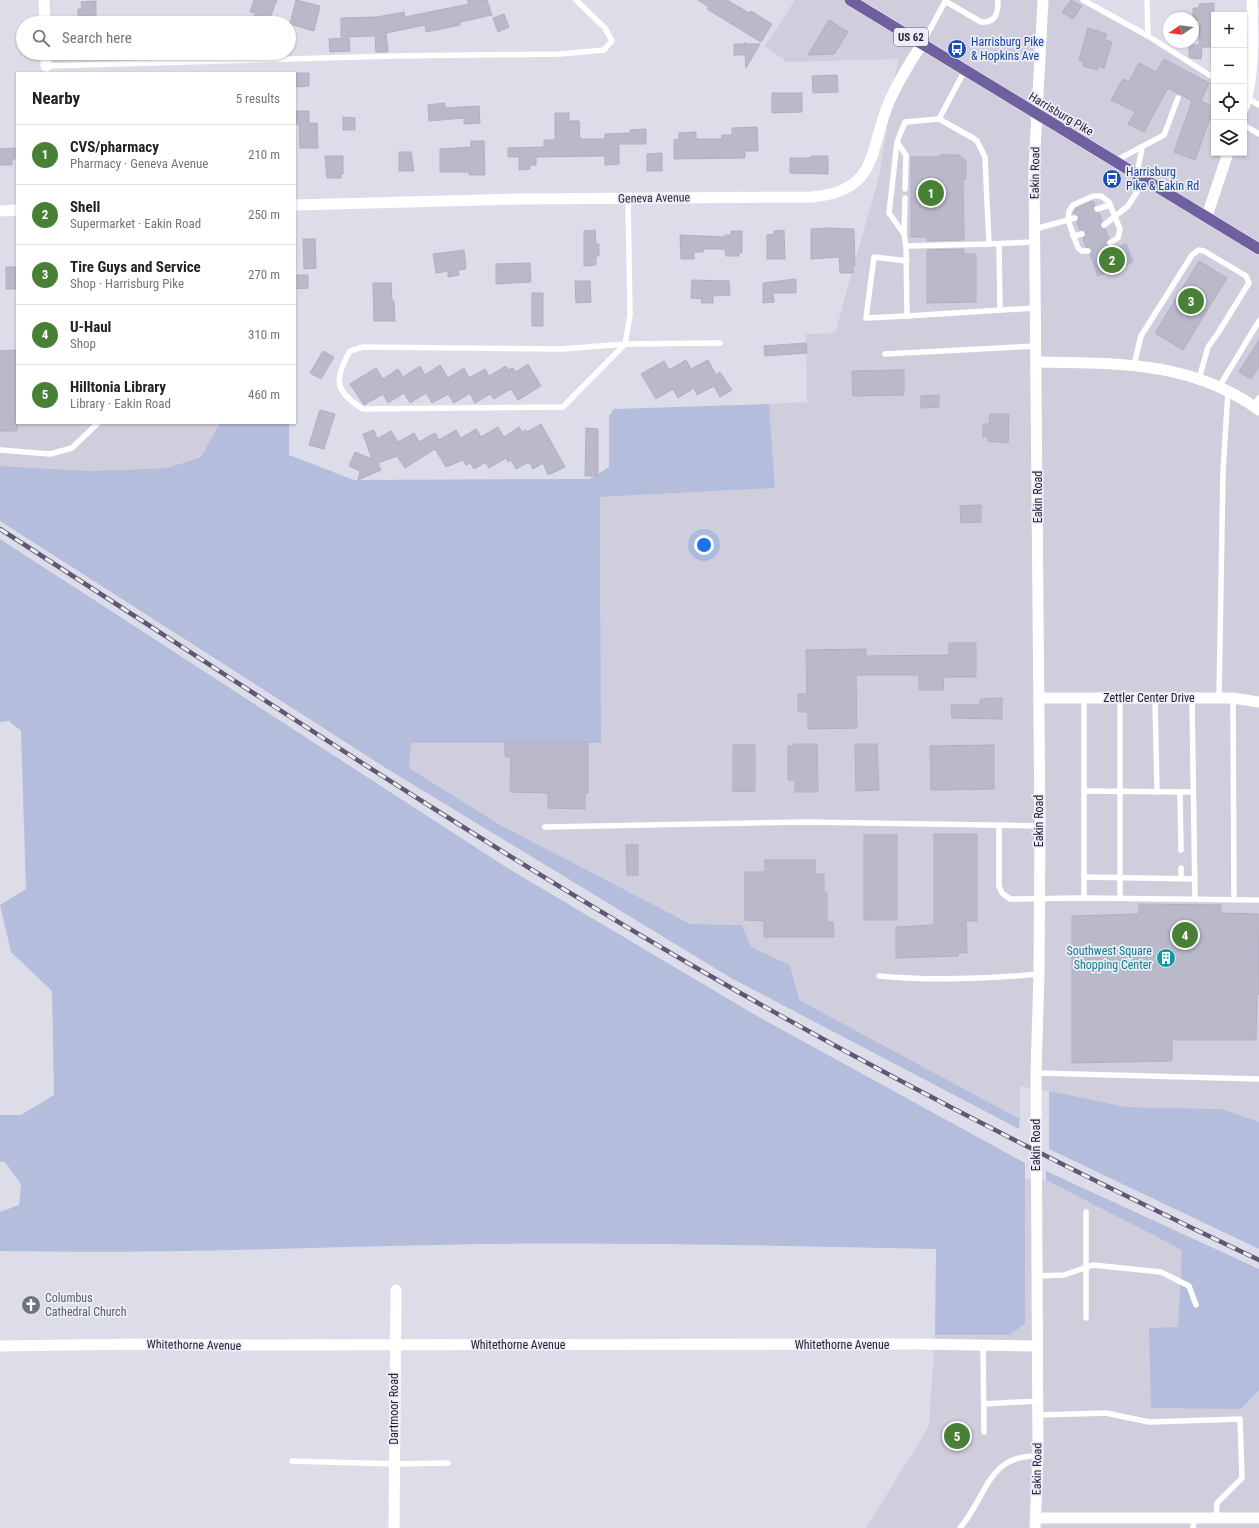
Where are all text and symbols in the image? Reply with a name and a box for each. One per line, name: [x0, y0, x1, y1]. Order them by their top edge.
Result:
north arrow: [1163, 12, 1199, 48]
map controls: [1211, 12, 1247, 156]
button: +: [1211, 12, 1247, 48]
search box: [16, 16, 296, 60]
icon: search: [30, 27, 52, 49]
road number: US 62: [894, 28, 928, 46]
text: Search here: [62, 29, 132, 47]
place label: Harrisburg Pike & Hopkins Ave: [971, 35, 1044, 63]
bus stop icon: Harrisburg Pike & Hopkins Ave: [946, 38, 968, 60]
button: −: [1211, 48, 1247, 84]
button: locate: [1211, 84, 1247, 120]
text: Nearby: [32, 88, 80, 108]
street label: Harrisburg Pike: [1026, 89, 1096, 139]
text: 5 results: [236, 91, 280, 106]
button: layers: [1211, 120, 1247, 156]
text: CVS/pharmacy: [70, 138, 159, 156]
text: 1: [42, 147, 48, 162]
text: 210 m: [248, 147, 280, 162]
street label: Eakin Road: [1028, 147, 1042, 199]
text: Pharmacy · Geneva Avenue: [70, 156, 208, 171]
place label: Harrisburg Pike & Eakin Rd: [1126, 165, 1199, 193]
bus stop icon: Harrisburg Pike & Eakin Rd: [1101, 168, 1123, 190]
pin: 1: [918, 178, 944, 208]
street label: Geneva Avenue: [618, 190, 691, 206]
text: Shell: [70, 198, 100, 216]
text: 2: [42, 207, 48, 222]
text: 250 m: [248, 207, 280, 222]
text: Supermarket · Eakin Road: [70, 216, 201, 231]
pin: 2: [1099, 245, 1125, 275]
text: Tire Guys and Service: [70, 258, 201, 276]
text: 3: [42, 267, 48, 282]
text: 270 m: [248, 267, 280, 282]
text: Shop · Harrisburg Pike: [70, 276, 184, 291]
pin: 3: [1178, 286, 1204, 316]
text: U-Haul: [70, 318, 111, 336]
text: 4: [42, 327, 48, 342]
text: 310 m: [248, 327, 280, 342]
text: Shop: [70, 336, 96, 351]
text: Hilltonia Library: [70, 378, 166, 396]
text: 5: [42, 387, 48, 402]
text: 460 m: [248, 387, 280, 402]
text: Library · Eakin Road: [70, 396, 171, 411]
street label: Eakin Road: [1031, 471, 1045, 523]
your location: [694, 535, 714, 555]
street label: Zettler Center Drive: [1103, 691, 1195, 705]
street label: Eakin Road: [1032, 795, 1046, 847]
pin: 4: [1172, 920, 1198, 950]
place label: Southwest Square Shopping Center: [1066, 944, 1152, 972]
building icon: Southwest Square Shopping Center: [1155, 947, 1177, 969]
street label: Eakin Road: [1029, 1119, 1043, 1171]
place label: Columbus Cathedral Church: [45, 1291, 127, 1319]
church icon: Columbus Cathedral Church: [20, 1294, 42, 1316]
street label: Whitethorne Avenue: [147, 1337, 242, 1353]
street label: Whitethorne Avenue: [471, 1338, 566, 1352]
street label: Whitethorne Avenue: [795, 1338, 890, 1352]
street label: Dartmoor Road: [387, 1373, 401, 1445]
pin: 5: [944, 1421, 970, 1451]
street label: Eakin Road: [1030, 1443, 1044, 1495]

